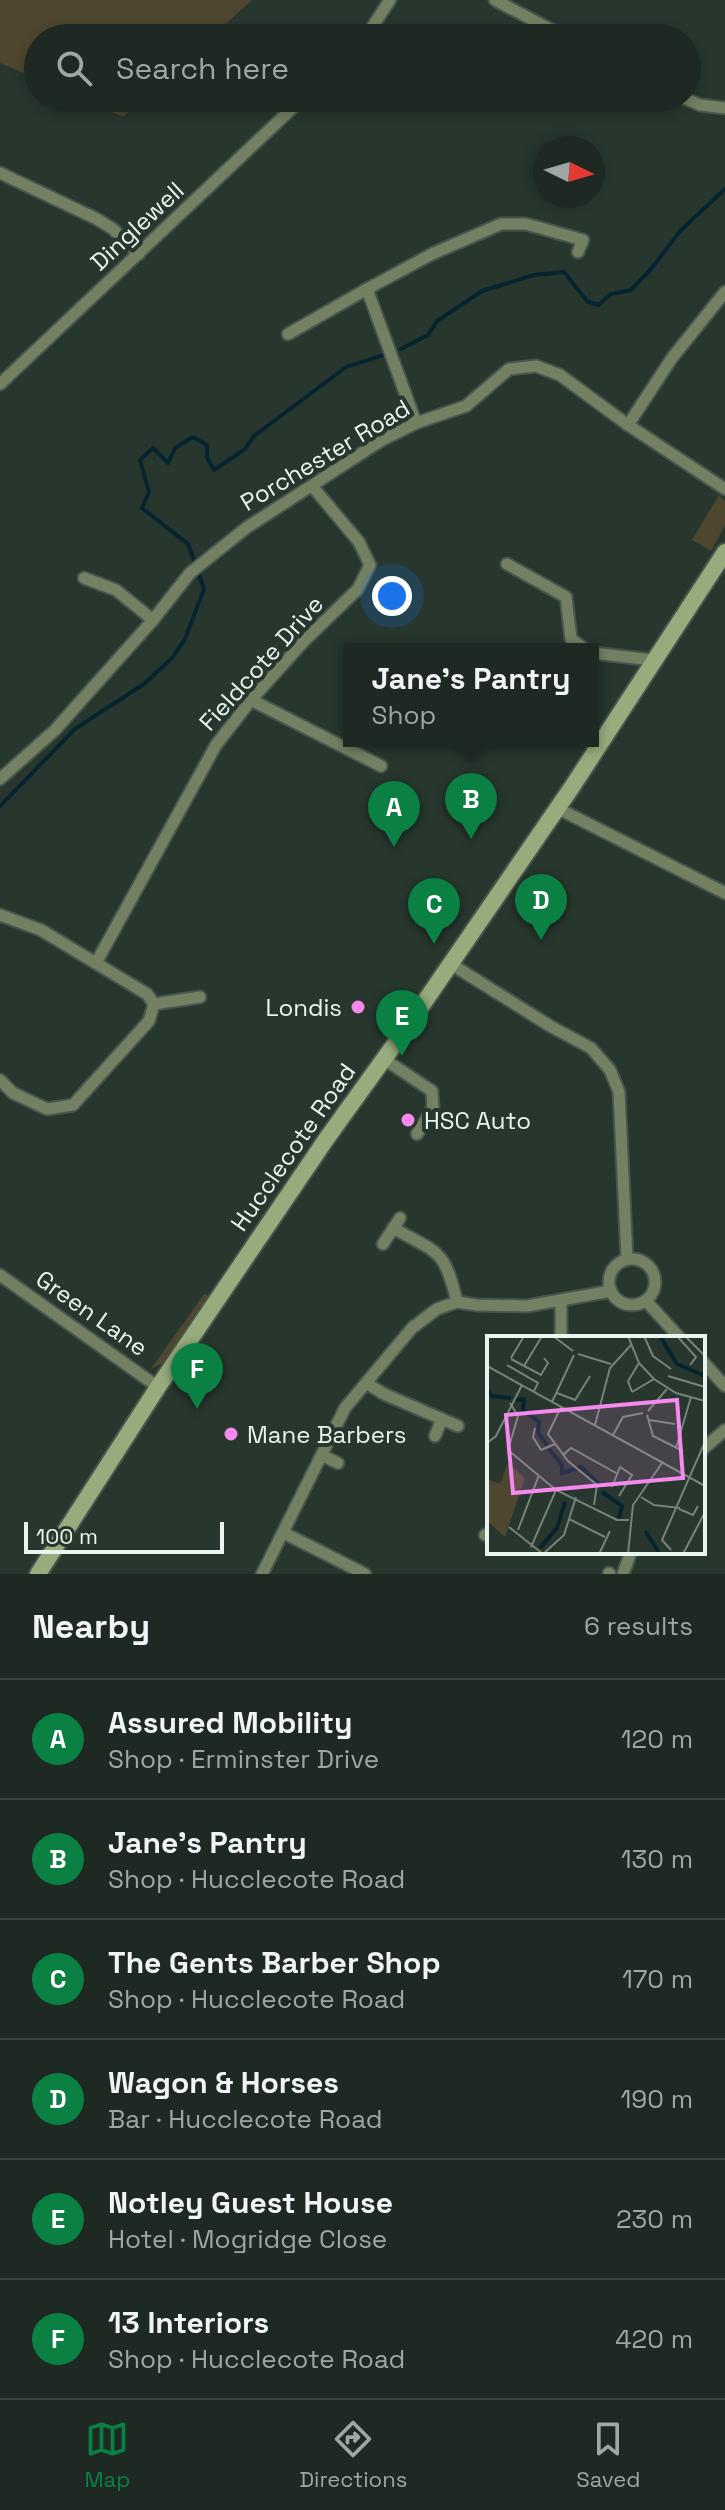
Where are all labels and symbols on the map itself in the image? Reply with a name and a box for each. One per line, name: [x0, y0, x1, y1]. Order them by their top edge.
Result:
north arrow: [533, 136, 605, 208]
street label: Dinglewell: [84, 175, 190, 277]
street label: Porchester Road: [235, 392, 415, 518]
your location: [372, 576, 412, 616]
street label: Fieldcote Drive: [192, 589, 330, 737]
pin: B: [445, 773, 497, 839]
pin: A: [368, 781, 420, 847]
pin: D: [515, 874, 567, 940]
pin: C: [408, 878, 460, 944]
pin: E: [376, 990, 428, 1056]
place label: Londis: [265, 992, 342, 1023]
marker: Londis: [349, 998, 367, 1016]
street label: Hucclecote Road: [224, 1057, 362, 1237]
place label: HSC Auto: [424, 1105, 531, 1136]
marker: HSC Auto: [399, 1111, 417, 1129]
street label: Green Lane: [30, 1263, 154, 1363]
inset map: [487, 1336, 705, 1554]
pin: F: [171, 1343, 223, 1409]
place label: Mane Barbers: [247, 1419, 406, 1450]
marker: Mane Barbers: [222, 1425, 240, 1443]
scale bar: [24, 1518, 224, 1554]

